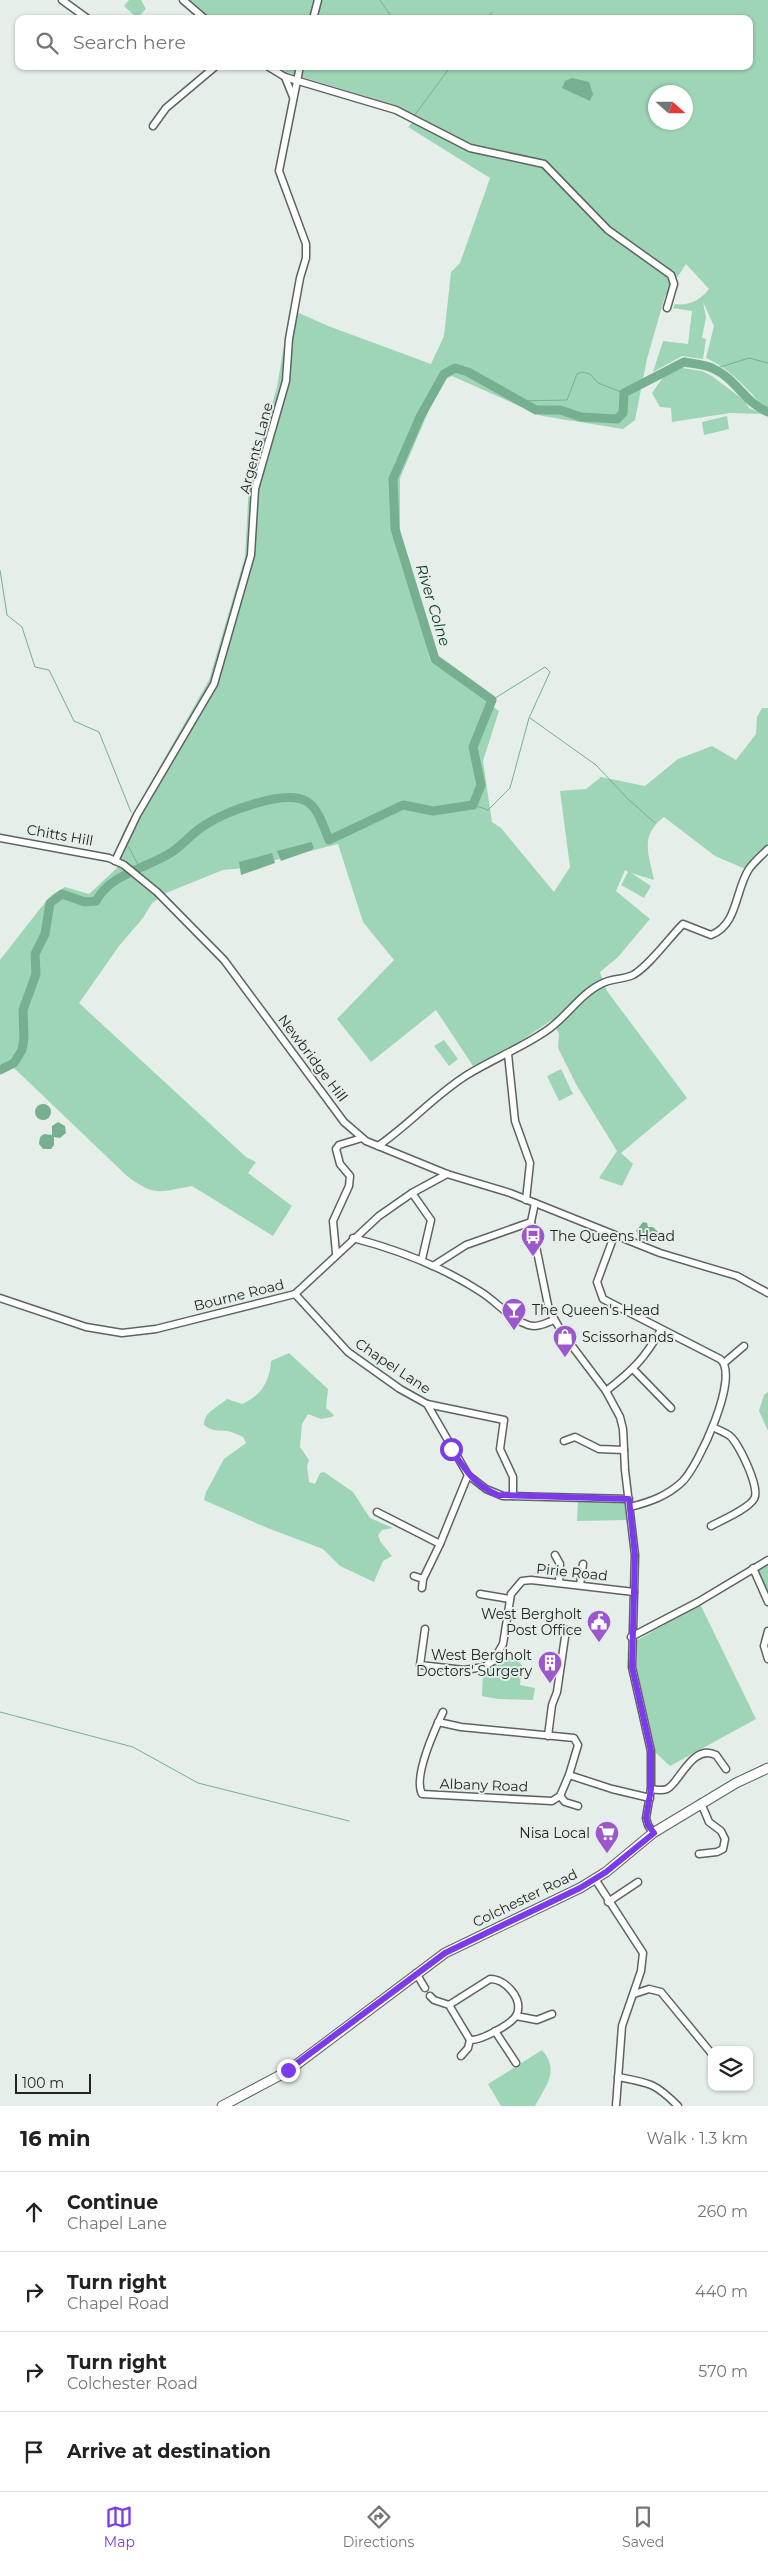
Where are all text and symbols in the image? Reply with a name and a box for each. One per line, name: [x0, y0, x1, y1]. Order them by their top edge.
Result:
search box: [15, 15, 753, 70]
icon: search: [33, 29, 61, 57]
text: Search here: [73, 31, 186, 54]
north arrow: [648, 85, 693, 130]
street label: Argents Lane: [235, 400, 277, 496]
water label: River Colne: [412, 561, 455, 648]
street label: Chitts Hill: [25, 820, 95, 850]
street label: Newbridge Hill: [274, 1011, 352, 1105]
bus stop icon: The Queens Head: [520, 1223, 546, 1257]
place label: The Queens Head: [550, 1227, 675, 1245]
street label: Bourne Road: [192, 1275, 286, 1315]
bar icon: The Queen's Head: [501, 1297, 527, 1331]
place label: The Queen's Head: [532, 1301, 660, 1319]
shop icon: Scissorhands: [552, 1324, 578, 1358]
place label: Scissorhands: [582, 1328, 674, 1346]
street label: Chapel Lane: [352, 1334, 434, 1398]
route start: [440, 1438, 463, 1461]
street label: Pirie Road: [535, 1559, 609, 1585]
place label: West Bergholt Post Office: [481, 1605, 582, 1639]
public building icon: West Bergholt Post Office: [586, 1609, 612, 1643]
place label: West Bergholt Doctors' Surgery: [416, 1646, 532, 1680]
building icon: West Bergholt Doctors' Surgery: [537, 1650, 563, 1684]
street label: Albany Road: [439, 1774, 529, 1796]
supermarket icon: Nisa Local: [594, 1820, 620, 1854]
place label: Nisa Local: [519, 1824, 590, 1842]
street label: Colchester Road: [470, 1865, 580, 1931]
map controls: [708, 2046, 753, 2091]
button: layers: [708, 2046, 753, 2091]
route end: [277, 2059, 300, 2082]
scale bar: [15, 2071, 91, 2094]
text: 100 m: [22, 2074, 64, 2092]
text: 16 min: [20, 2126, 90, 2151]
text: Walk · 1.3 km: [646, 2129, 748, 2148]
text: Continue: [67, 2191, 158, 2214]
icon: ahead: [20, 2198, 48, 2226]
text: 260 m: [697, 2202, 748, 2221]
text: Chapel Lane: [67, 2214, 167, 2233]
text: Turn right: [67, 2271, 167, 2294]
icon: right: [20, 2278, 48, 2306]
text: 440 m: [695, 2282, 748, 2301]
text: Chapel Road: [67, 2294, 169, 2313]
text: Turn right: [67, 2351, 167, 2374]
icon: right: [20, 2358, 48, 2386]
text: 570 m: [698, 2362, 748, 2381]
text: Colchester Road: [67, 2374, 198, 2393]
icon: arrive: [20, 2438, 48, 2466]
text: Arrive at destination: [67, 2440, 271, 2463]
tab: Map: [104, 2503, 135, 2551]
tab: Directions: [343, 2503, 414, 2551]
tab: Saved: [622, 2503, 664, 2551]

